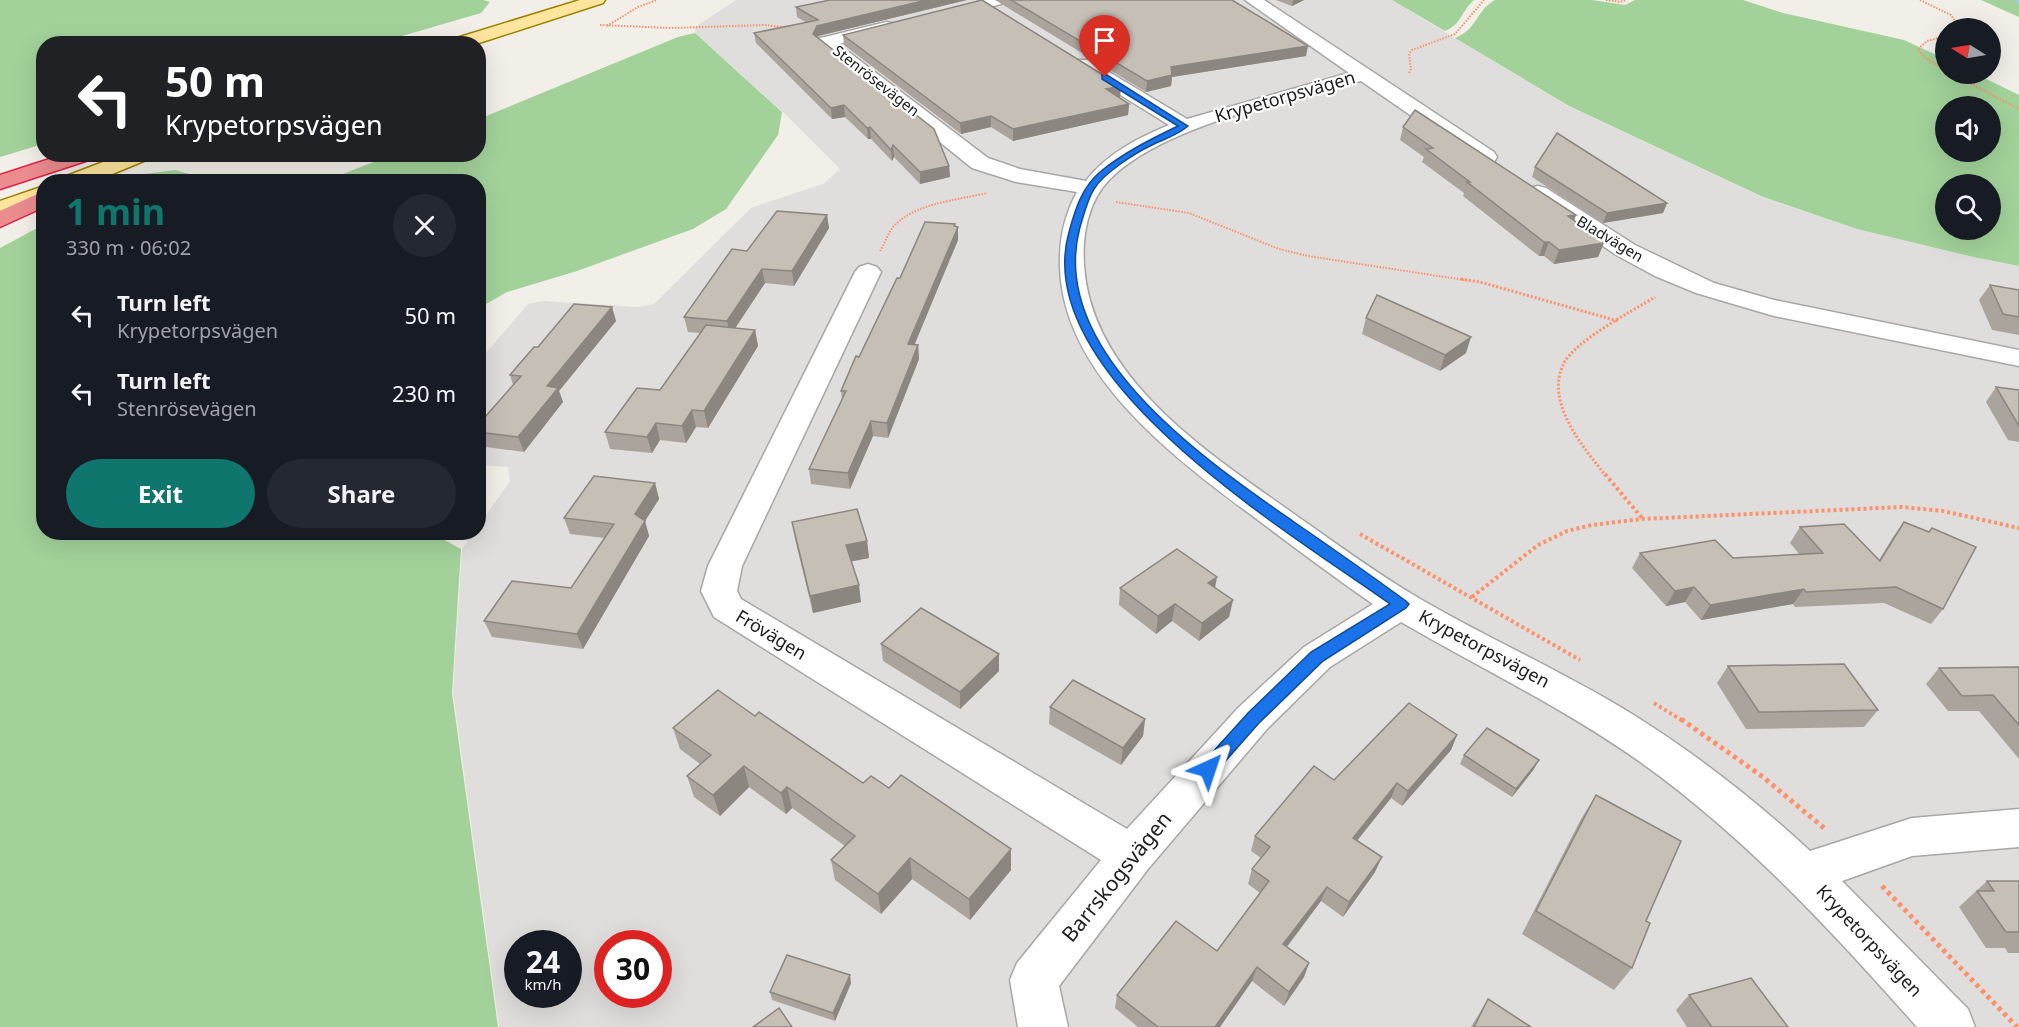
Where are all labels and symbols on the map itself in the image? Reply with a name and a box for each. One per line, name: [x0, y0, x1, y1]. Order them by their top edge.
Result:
pin: [1079, 15, 1130, 77]
north arrow: [1935, 18, 2001, 84]
street label: Stenrösevägen: [829, 40, 924, 120]
street label: Krypetorpsvägen: [1212, 65, 1358, 128]
street label: Bladvägen: [1574, 210, 1647, 266]
street label: Krypetorpsvägen: [1415, 603, 1554, 693]
street label: Frövägen: [732, 604, 811, 665]
position arrow: [1176, 737, 1240, 801]
street label: Barrskogsvägen: [1055, 805, 1177, 947]
street label: Krypetorpsvägen: [1811, 879, 1928, 1002]
speed limit sign: 30: [594, 930, 672, 1008]

